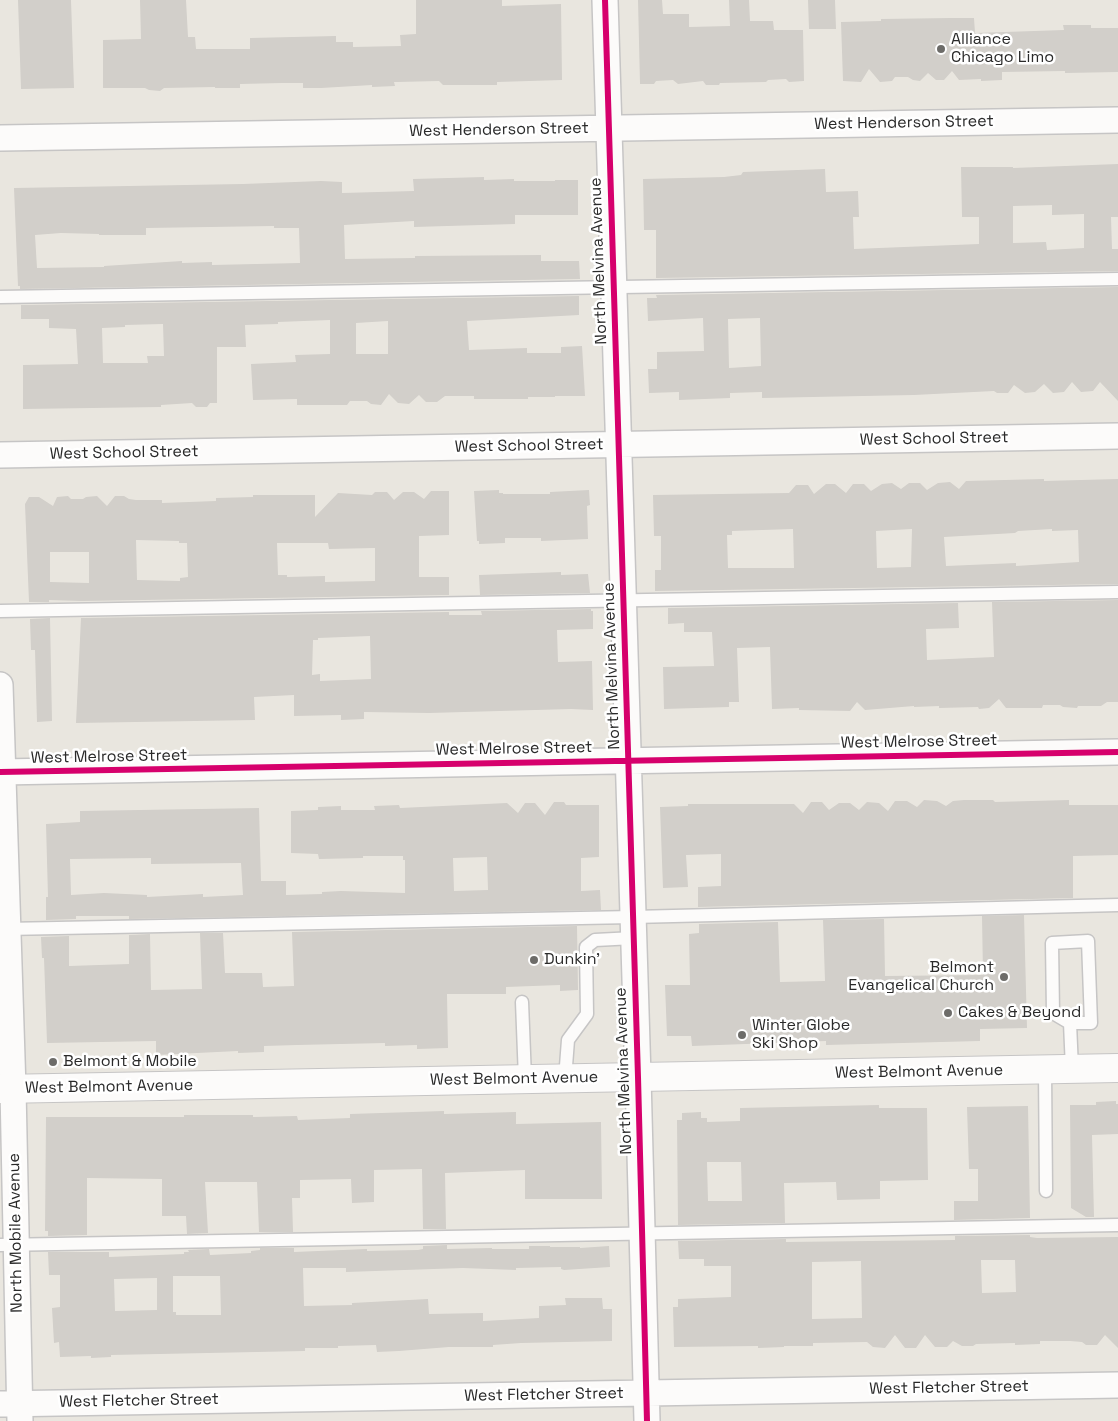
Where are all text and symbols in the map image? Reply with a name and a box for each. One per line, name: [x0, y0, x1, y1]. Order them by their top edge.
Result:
place label: Alliance Chicago Limo: [951, 30, 1054, 68]
marker: Alliance Chicago Limo: [935, 43, 947, 55]
street label: West Henderson Street: [814, 112, 994, 134]
street label: West Henderson Street: [409, 119, 589, 141]
street label: North Melvina Avenue: [586, 177, 612, 345]
street label: West School Street: [859, 428, 1009, 450]
street label: West School Street: [454, 435, 604, 457]
street label: West School Street: [49, 442, 199, 464]
street label: North Melvina Avenue: [599, 582, 625, 750]
street label: West Melrose Street: [840, 731, 998, 753]
street label: West Melrose Street: [435, 738, 593, 760]
street label: West Melrose Street: [30, 746, 188, 768]
place label: Dunkin': [544, 950, 600, 970]
marker: Dunkin': [528, 954, 540, 966]
place label: Belmont Evangelical Church: [848, 958, 994, 996]
marker: Belmont Evangelical Church: [998, 971, 1010, 983]
street label: North Melvina Avenue: [611, 987, 637, 1155]
place label: Cakes & Beyond: [958, 1003, 1081, 1023]
marker: Cakes & Beyond: [942, 1007, 954, 1019]
place label: Winter Globe Ski Shop: [752, 1016, 850, 1054]
marker: Winter Globe Ski Shop: [736, 1029, 748, 1041]
place label: Belmont & Mobile: [63, 1052, 197, 1072]
marker: Belmont & Mobile: [47, 1056, 59, 1068]
street label: West Belmont Avenue: [835, 1061, 1003, 1083]
street label: West Belmont Avenue: [430, 1068, 598, 1090]
street label: West Belmont Avenue: [25, 1076, 193, 1098]
street label: North Mobile Avenue: [5, 1153, 27, 1313]
street label: West Fletcher Street: [869, 1377, 1029, 1399]
street label: West Fletcher Street: [464, 1384, 624, 1406]
street label: West Fletcher Street: [59, 1390, 219, 1412]

